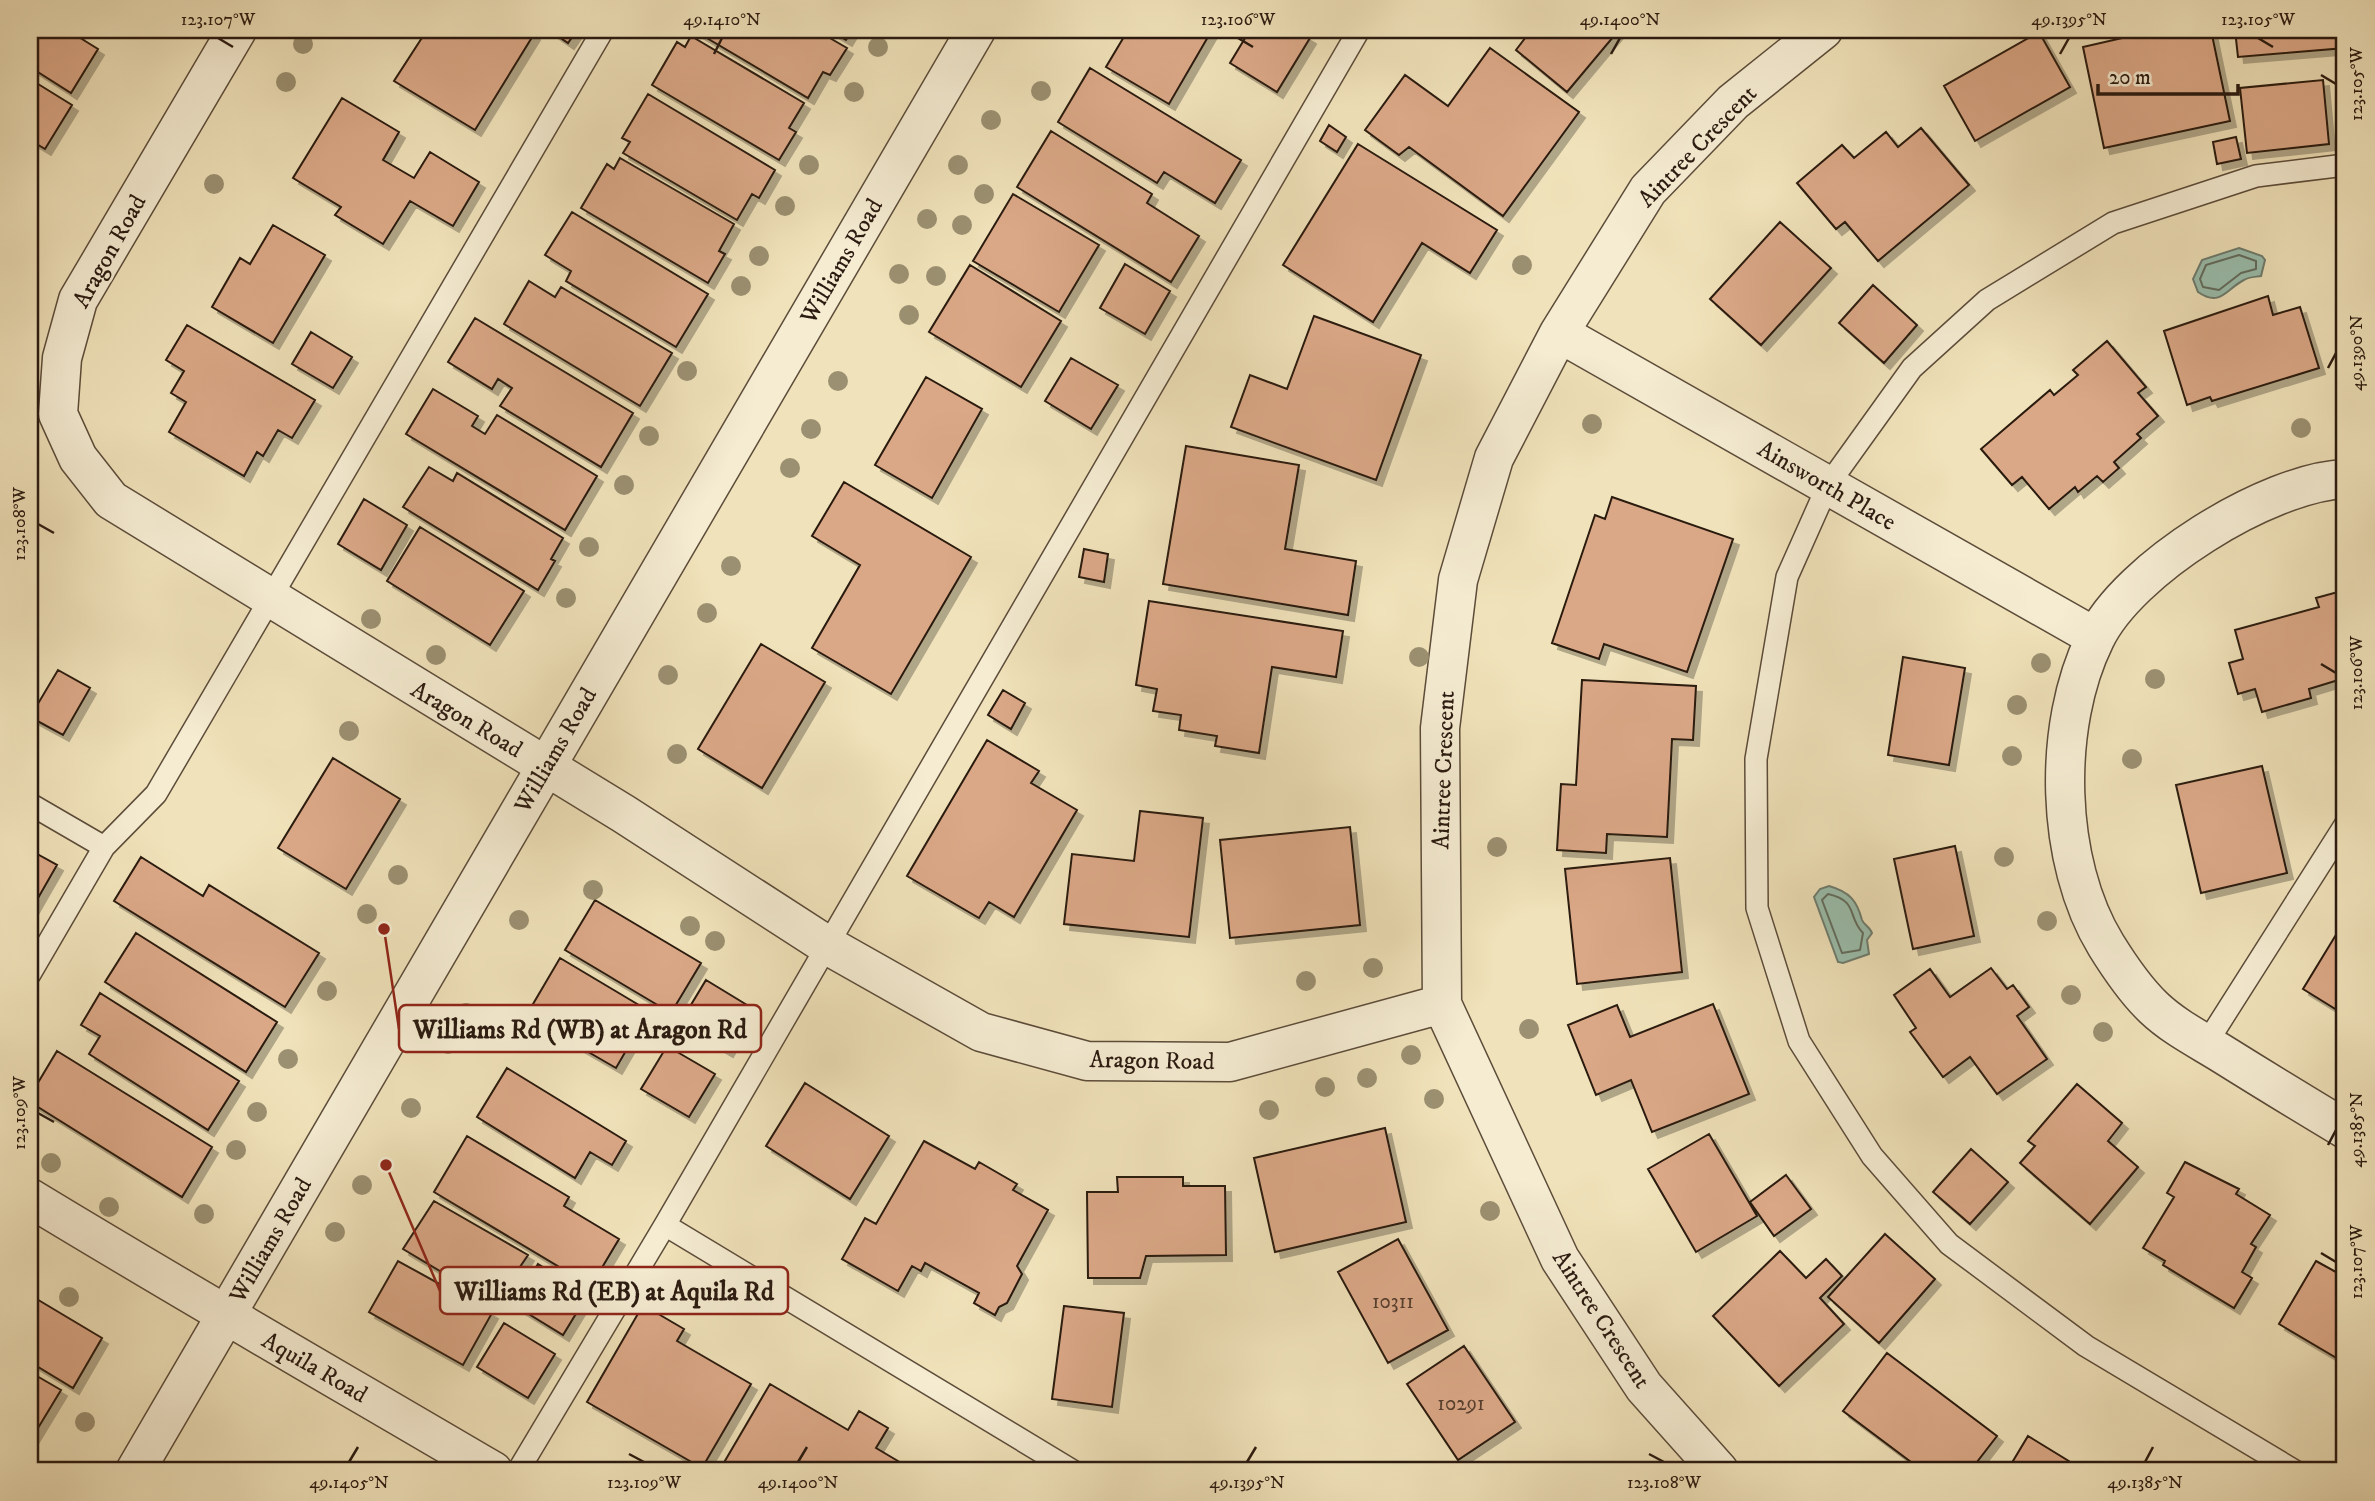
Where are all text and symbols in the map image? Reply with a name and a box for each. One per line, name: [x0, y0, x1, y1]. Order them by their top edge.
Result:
text: 123.107°W: [181, 9, 256, 31]
text: 49.1410°N: [683, 9, 761, 31]
text: 123.106°W: [1201, 9, 1276, 31]
text: 49.1400°N: [1580, 9, 1660, 31]
text: 49.1395°N: [2031, 9, 2107, 31]
text: 123.105°W: [2221, 9, 2295, 31]
text: 123.105°W: [2346, 47, 2368, 121]
scale bar: [2098, 52, 2238, 96]
text: 20 m: [2109, 65, 2151, 91]
street label: Aintree Crescent: [1632, 79, 1764, 214]
street label: Aragon Road: [66, 189, 153, 313]
street label: Williams Road: [793, 193, 890, 330]
text: 49.1390°N: [2346, 315, 2368, 391]
street label: Ainsworth Place: [1752, 434, 1901, 538]
text: 123.108°W: [9, 487, 31, 561]
text: 123.106°W: [2346, 635, 2368, 710]
street label: Aragon Road: [405, 675, 528, 765]
street label: Williams Road: [507, 682, 604, 819]
street label: Aintree Crescent: [1426, 690, 1462, 850]
callout: Williams Rd (WB) at Aragon Rd: [399, 1005, 761, 1052]
text: Williams Rd (WB) at Aragon Rd: [412, 1014, 748, 1047]
street label: Aragon Road: [1089, 1045, 1215, 1077]
text: 123.109°W: [9, 1076, 31, 1150]
text: 49.1385°N: [2346, 1092, 2368, 1168]
street label: Williams Road: [222, 1172, 319, 1309]
text: 123.107°W: [2346, 1224, 2368, 1299]
street label: Aintree Crescent: [1545, 1245, 1657, 1394]
callout: Williams Rd (EB) at Aquila Rd: [440, 1267, 788, 1314]
text: Williams Rd (EB) at Aquila Rd: [453, 1276, 775, 1309]
house number: 10311: [1372, 1289, 1414, 1315]
street label: Aquila Road: [256, 1326, 373, 1410]
house number: 10291: [1437, 1391, 1485, 1417]
text: 49.1405°N: [309, 1472, 389, 1494]
text: 123.109°W: [607, 1472, 681, 1494]
text: 49.1400°N: [758, 1472, 838, 1494]
text: 49.1395°N: [1209, 1472, 1285, 1494]
text: 123.108°W: [1627, 1472, 1701, 1494]
text: 49.1385°N: [2107, 1472, 2183, 1494]

